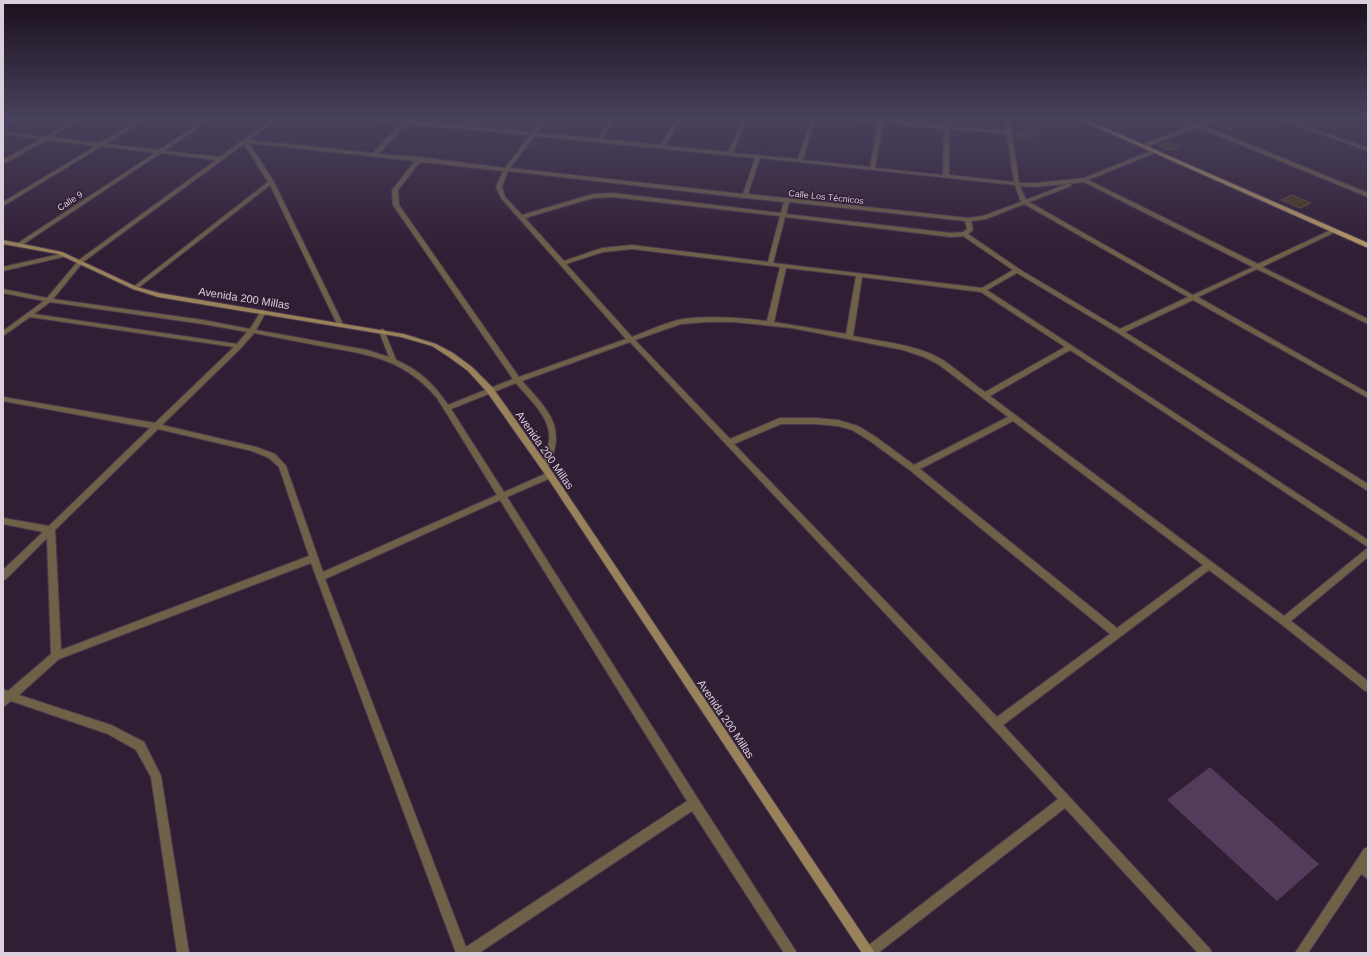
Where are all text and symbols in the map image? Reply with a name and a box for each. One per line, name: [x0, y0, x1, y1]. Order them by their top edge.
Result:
street label: Calle Los Técnicos: [788, 188, 865, 206]
street label: Calle 9: [56, 189, 84, 213]
street label: Avenida 200 Millas: [198, 285, 291, 311]
street label: Avenida 200 Millas: [514, 409, 577, 492]
street label: Avenida 200 Millas: [695, 677, 757, 761]

